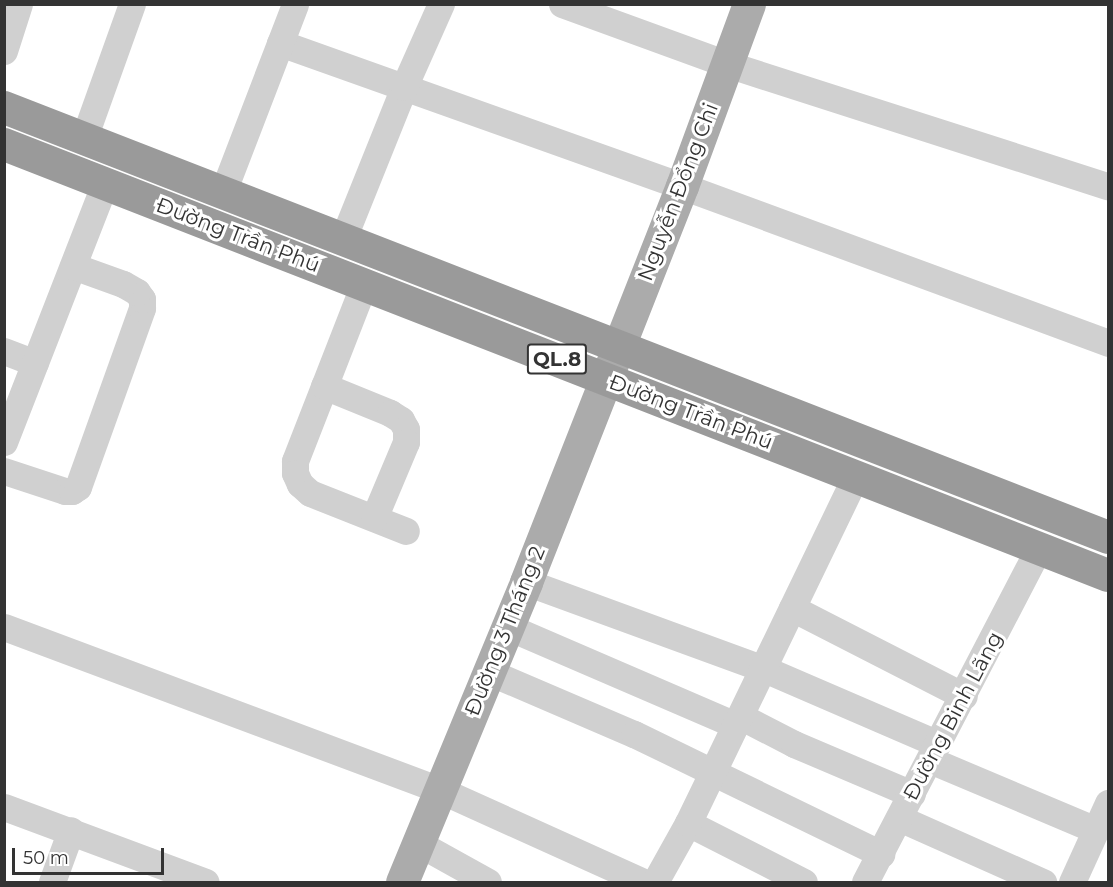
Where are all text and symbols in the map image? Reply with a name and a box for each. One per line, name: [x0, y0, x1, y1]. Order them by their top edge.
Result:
street label: Nguyễn Đổng Chi: [632, 100, 724, 284]
street label: Đường Trần Phú: [153, 192, 323, 278]
road number: QL.8: [526, 342, 588, 376]
street label: Đường Trần Phú: [606, 369, 776, 455]
street label: Đường 3 Tháng 2: [460, 543, 550, 719]
street label: Đường Binh Lãng: [898, 627, 1008, 805]
scale bar: [15, 836, 166, 874]
text: 50 m: [23, 847, 69, 869]

